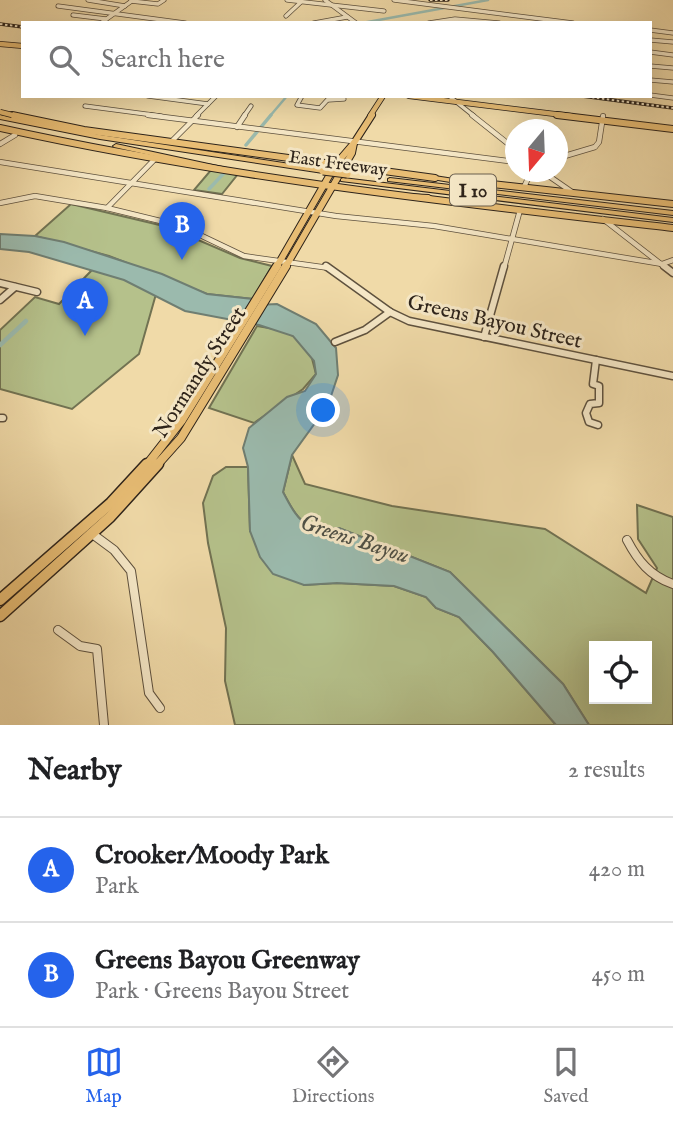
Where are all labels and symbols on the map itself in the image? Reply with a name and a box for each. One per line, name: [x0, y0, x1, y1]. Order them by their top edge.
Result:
north arrow: [505, 119, 568, 182]
street label: East Freeway: [287, 146, 389, 183]
road number: I 10: [450, 174, 496, 206]
pin: B: [159, 202, 205, 260]
pin: A: [62, 278, 108, 336]
street label: Greens Bayou Street: [405, 289, 585, 356]
street label: Normandy Street: [148, 302, 253, 444]
your location: [306, 393, 340, 427]
water label: Greens Bayou: [296, 508, 413, 571]

